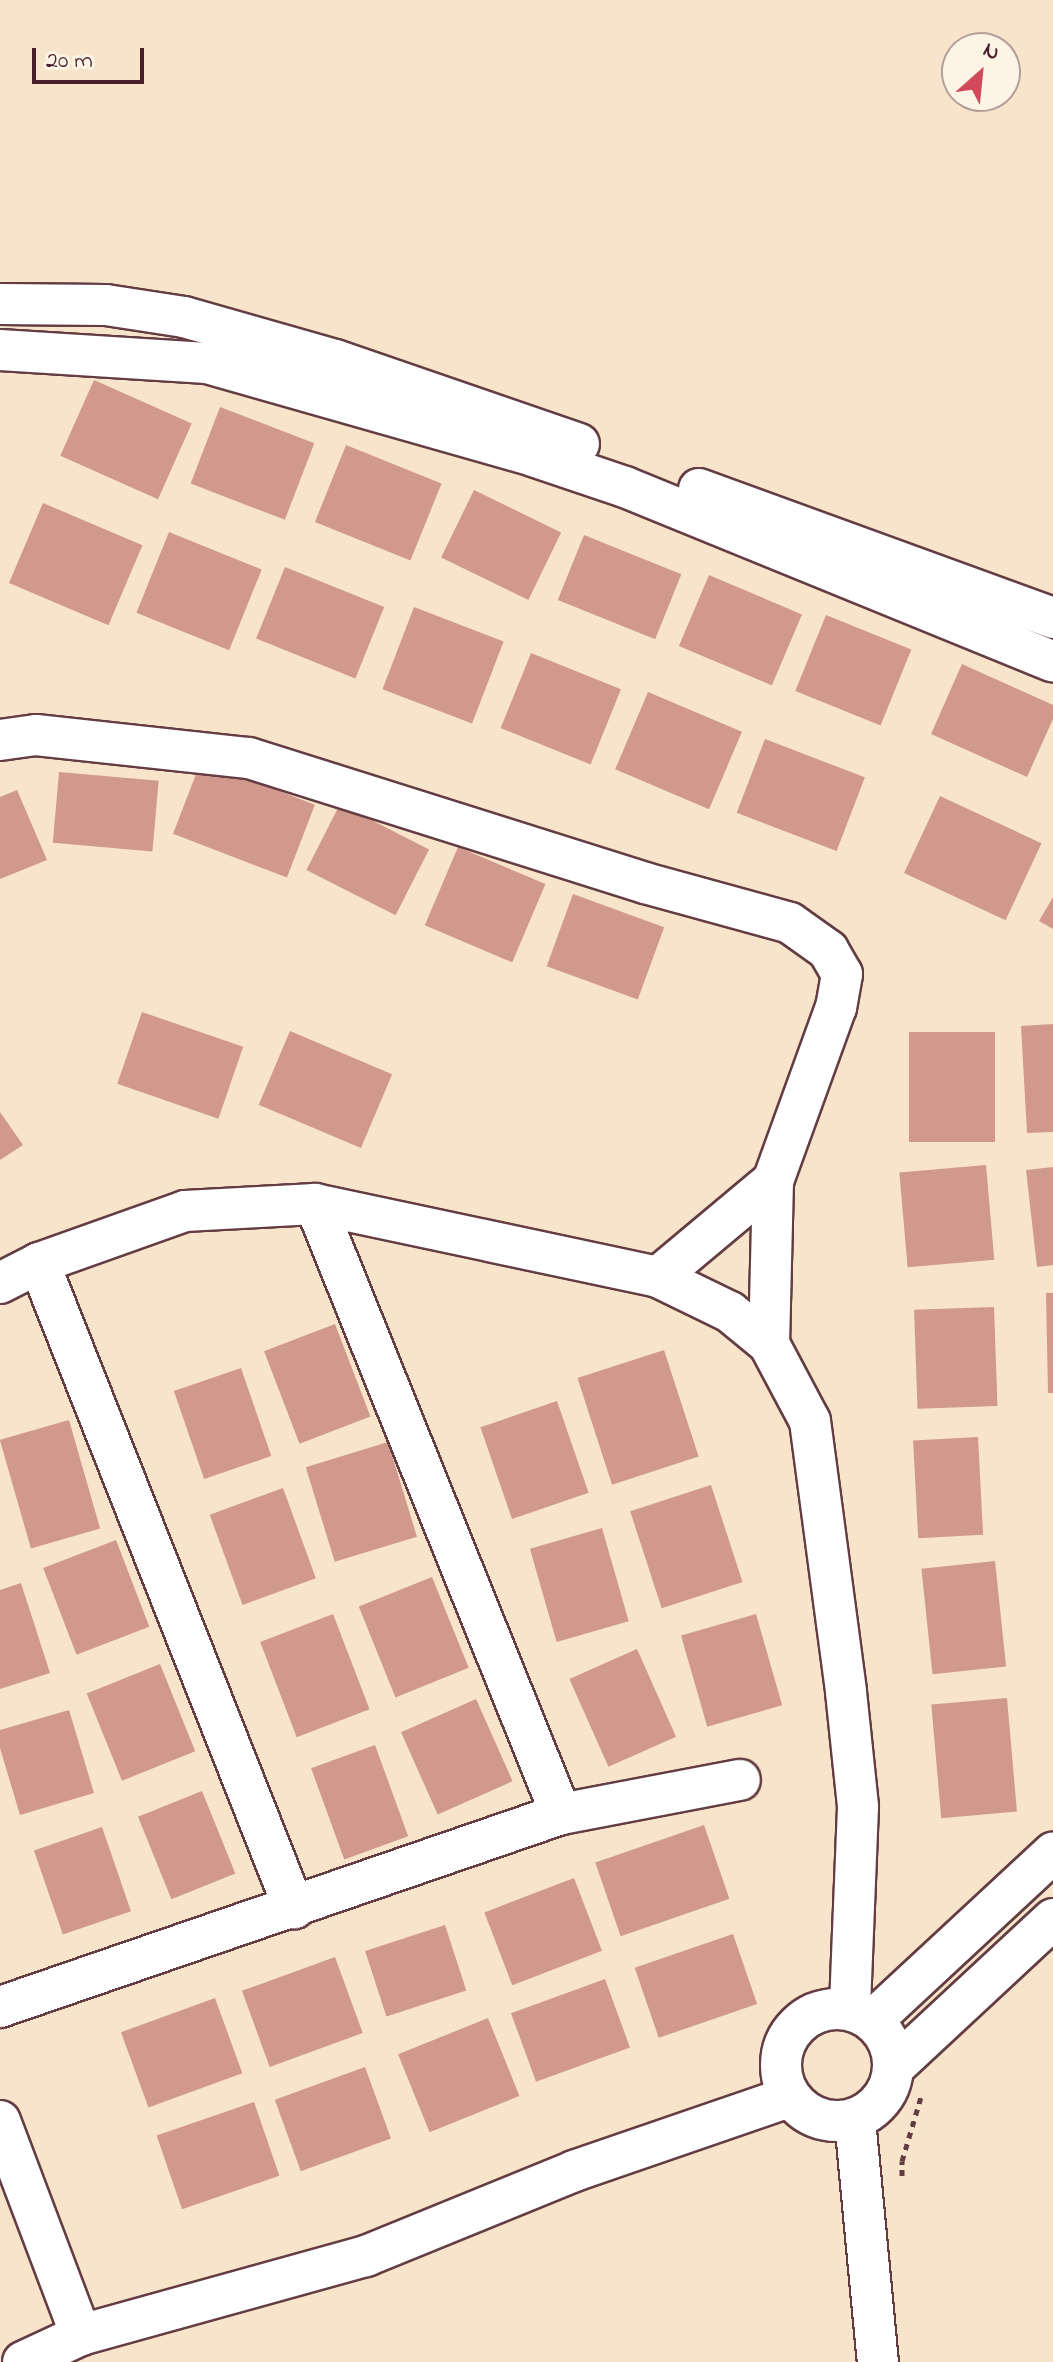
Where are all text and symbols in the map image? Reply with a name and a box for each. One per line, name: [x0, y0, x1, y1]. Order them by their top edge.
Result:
scale bar: [36, 32, 148, 82]
north arrow: [941, 32, 1021, 112]
text: N: [977, 35, 1005, 70]
text: 20 m: [46, 44, 93, 79]

